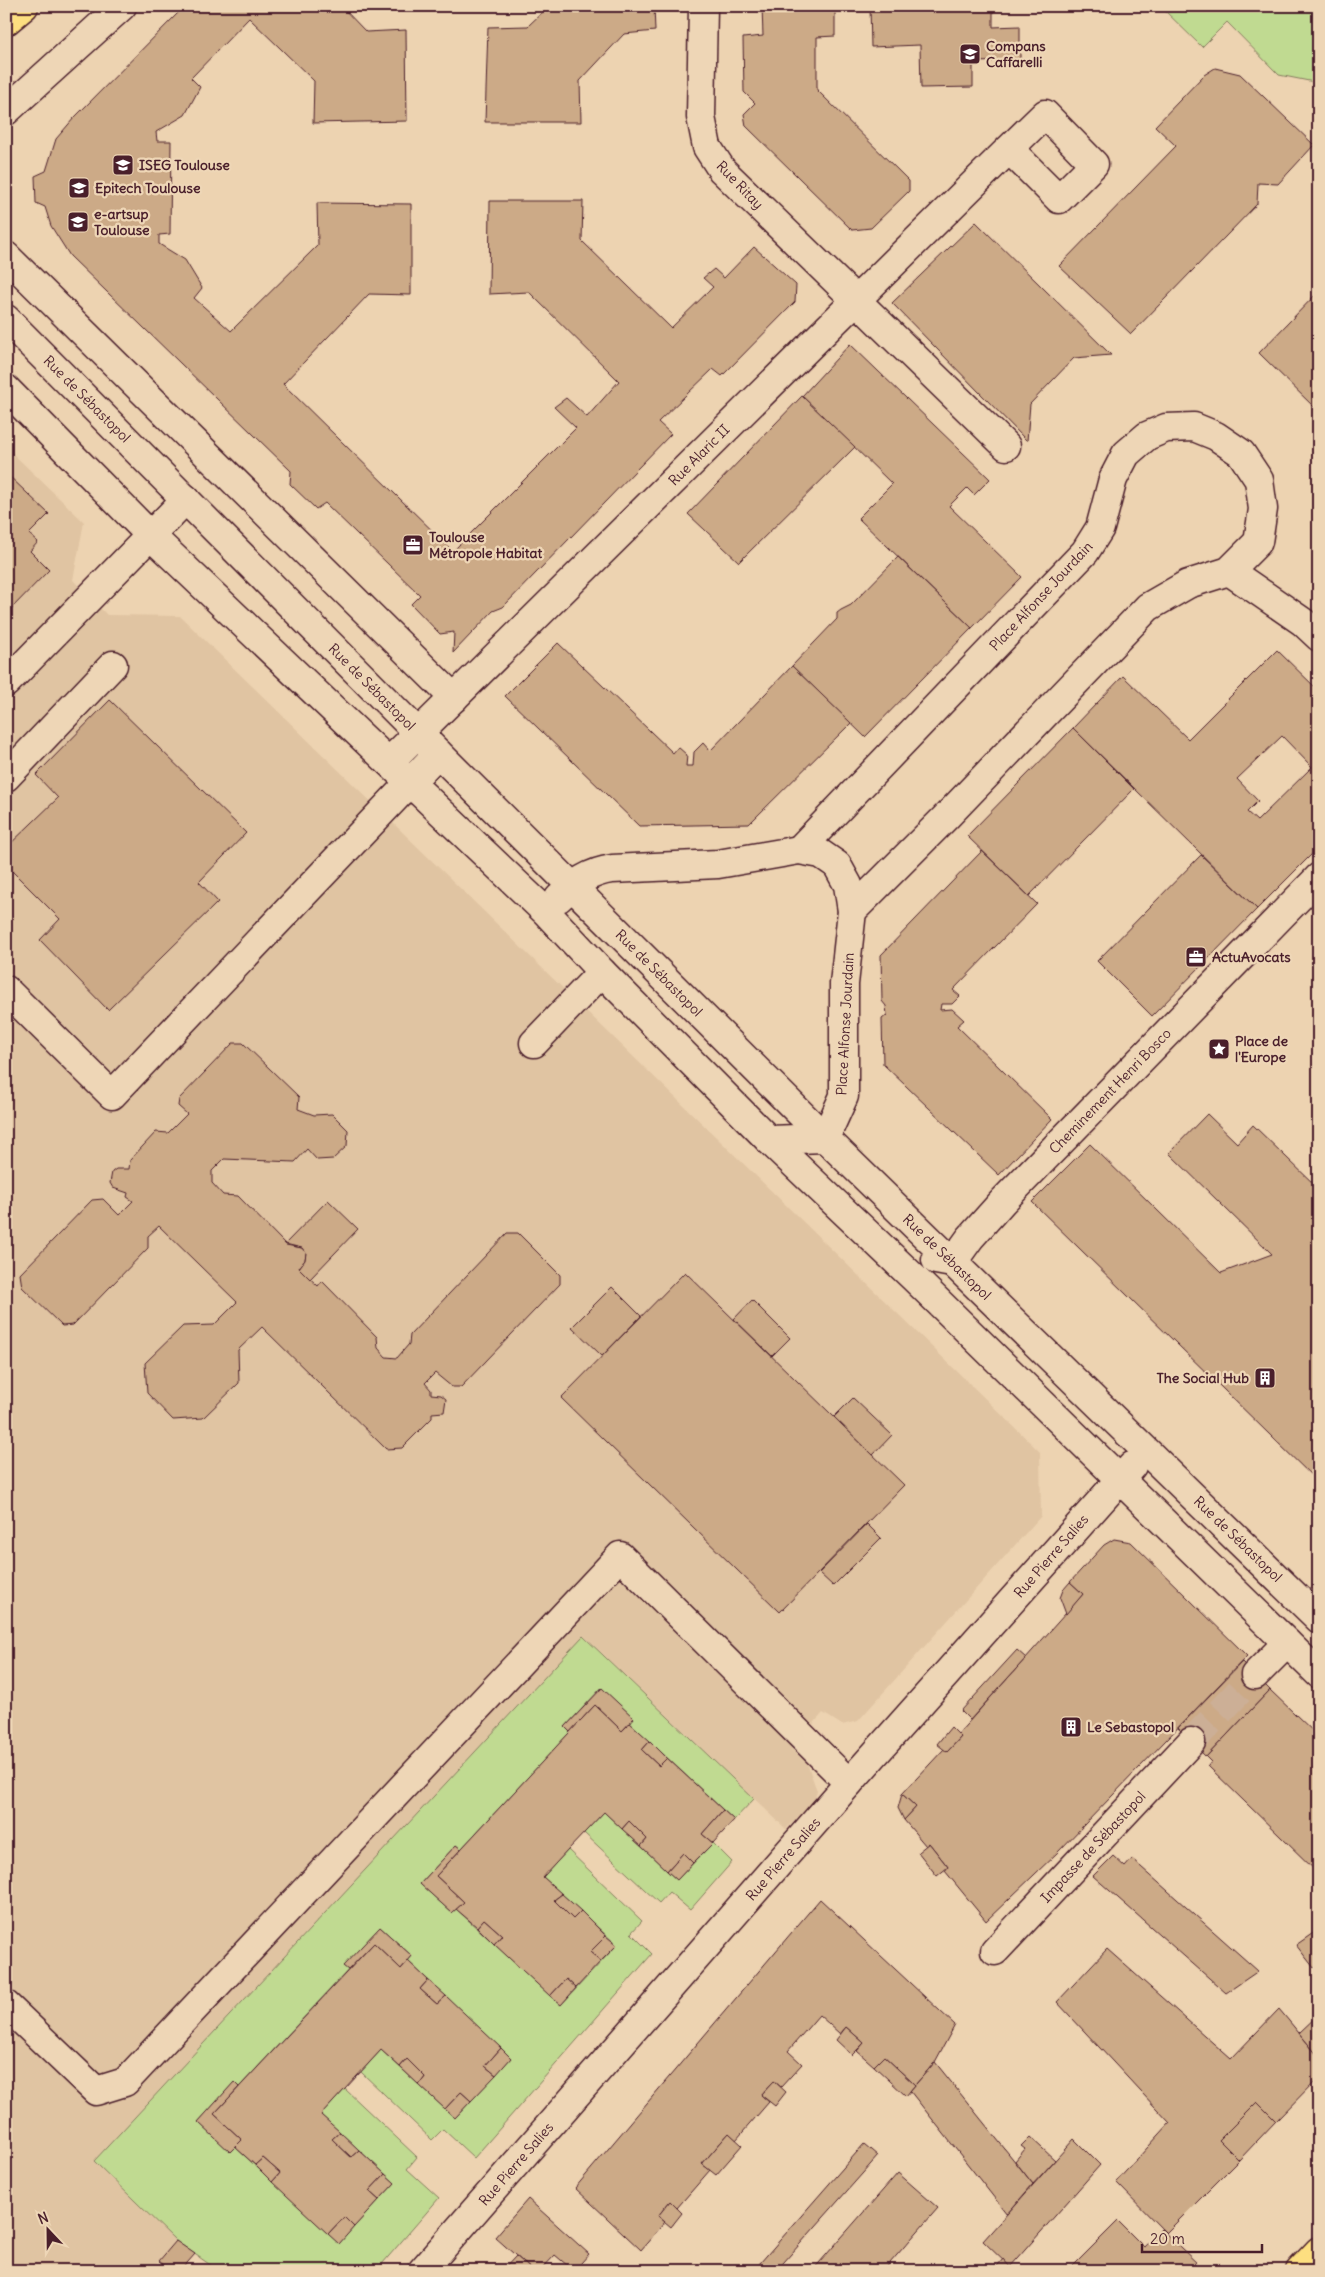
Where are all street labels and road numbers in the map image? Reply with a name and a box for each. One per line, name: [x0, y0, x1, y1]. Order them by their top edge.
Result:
street label: Rue Ritay: [713, 157, 767, 213]
street label: Rue de Sébastopol: [40, 352, 134, 446]
street label: Rue Alaric II: [665, 421, 733, 489]
street label: Place Alfonse Jourdain: [986, 538, 1096, 654]
street label: Rue de Sébastopol: [325, 640, 419, 734]
street label: Rue de Sébastopol: [612, 926, 706, 1020]
street label: Place Alfonse Jourdain: [832, 952, 858, 1096]
street label: Cheminement Henri Bosco: [1045, 1024, 1175, 1158]
street label: Rue de Sébastopol: [899, 1210, 995, 1304]
street label: Rue de Sébastopol: [1190, 1492, 1286, 1586]
street label: Rue Pierre Salies: [1010, 1511, 1092, 1601]
street label: Impasse de Sébastopol: [1037, 1788, 1149, 1906]
street label: Rue Pierre Salies: [742, 1814, 824, 1904]
street label: Rue Pierre Salies: [475, 2119, 557, 2209]

